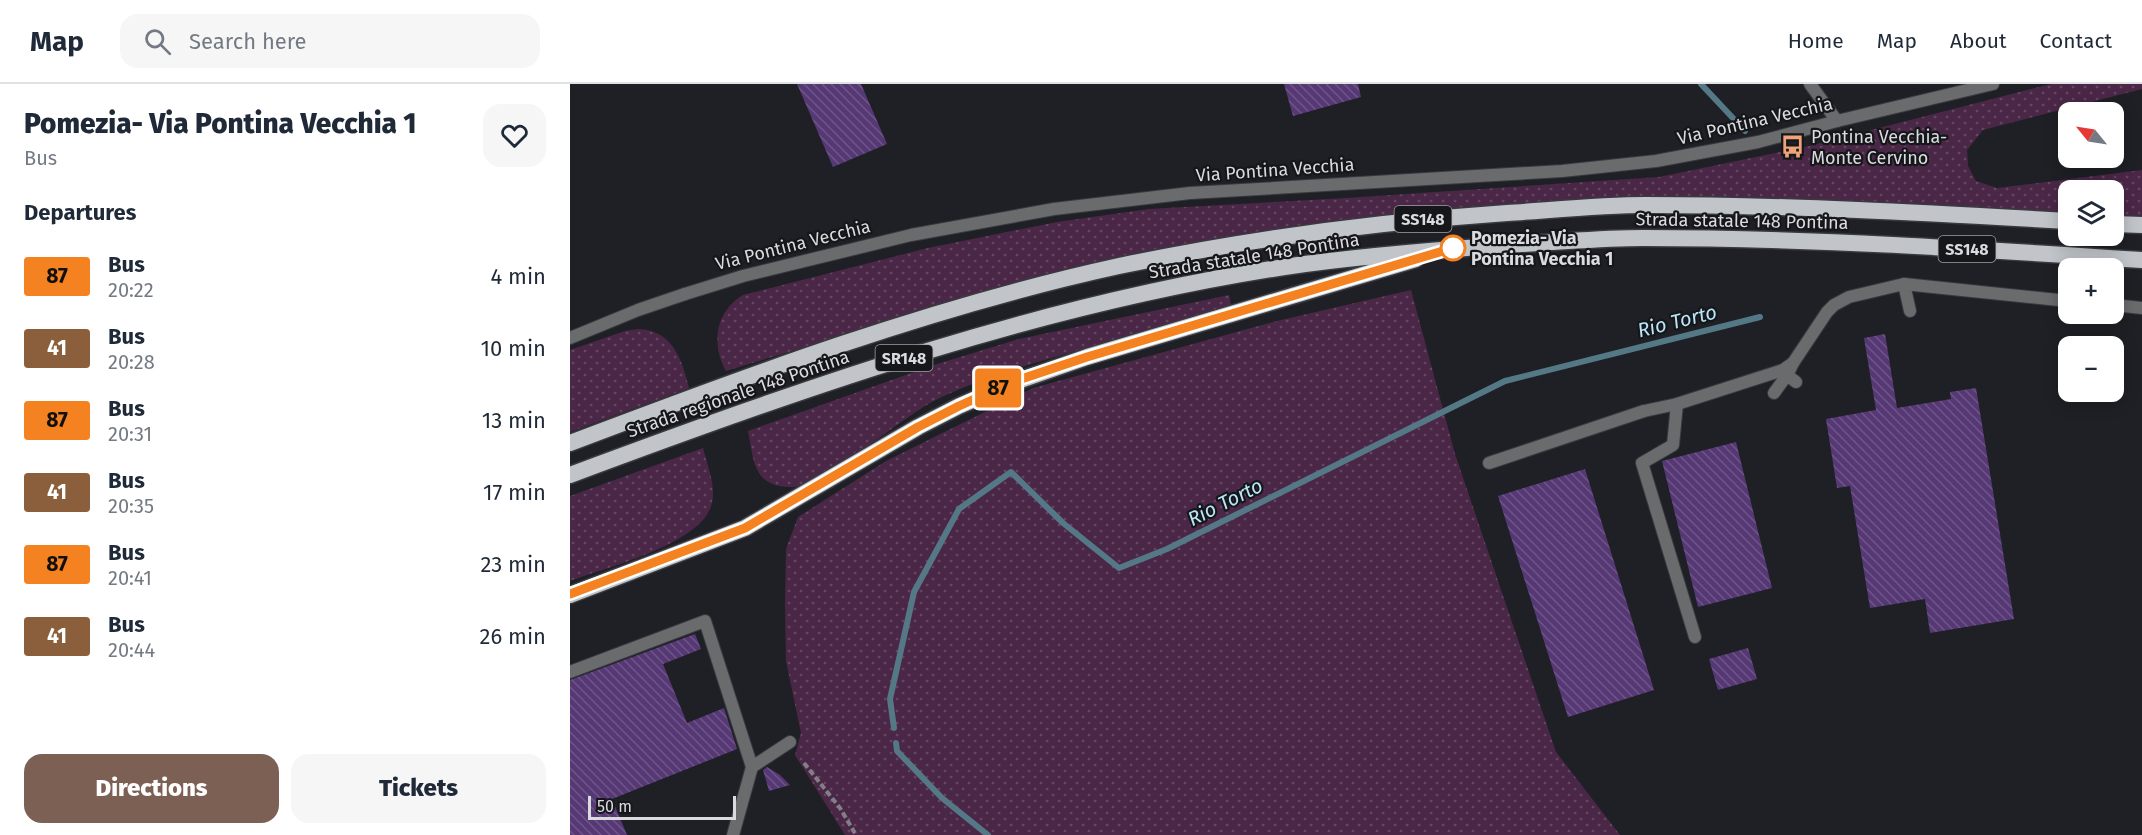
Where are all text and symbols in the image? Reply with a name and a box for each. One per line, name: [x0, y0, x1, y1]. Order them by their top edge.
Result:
search box: [120, 14, 540, 68]
text: Map: [30, 25, 84, 58]
icon: search: [141, 25, 174, 58]
text: Search here: [189, 28, 307, 55]
text: Home: [1788, 28, 1844, 54]
text: Map: [1877, 28, 1917, 54]
text: About: [1950, 28, 2007, 54]
text: Contact: [2040, 28, 2112, 54]
street label: Via Pontina Vecchia: [1675, 92, 1835, 150]
north arrow: [2058, 102, 2124, 168]
map controls: [2058, 102, 2124, 402]
button: heart: [483, 104, 546, 167]
text: Pomezia- Via Pontina Vecchia 1: [24, 107, 417, 140]
place label: Pontina Vecchia- Monte Cervino: [1811, 126, 1947, 169]
bus stop icon: Pontina Vecchia- Monte Cervino: [1780, 134, 1806, 160]
text: Bus: [24, 146, 57, 170]
street label: Via Pontina Vecchia: [1195, 153, 1355, 187]
button: layers: [2058, 180, 2124, 246]
text: Departures: [24, 199, 136, 226]
road number: SS148: [1394, 206, 1452, 232]
street label: Strada statale 148 Pontina: [1635, 208, 1849, 234]
street label: Via Pontina Vecchia: [713, 215, 873, 275]
place label: Pomezia- Via Pontina Vecchia 1: [1471, 227, 1613, 270]
street label: Strada statale 148 Pontina: [1147, 228, 1361, 284]
marker: Pomezia- Via Pontina Vecchia 1: [1440, 235, 1466, 261]
road number: SS148: [1938, 236, 1996, 262]
text: Bus: [108, 251, 145, 278]
button: +: [2058, 258, 2124, 324]
text: 87: [46, 263, 68, 289]
text: 4 min: [491, 263, 546, 290]
text: 20:22: [108, 278, 154, 302]
water label: Rio Torto: [1635, 300, 1719, 342]
text: Bus: [108, 323, 145, 350]
text: 41: [47, 335, 67, 361]
text: 10 min: [480, 335, 546, 362]
button: −: [2058, 336, 2124, 402]
road number: SR148: [876, 345, 932, 371]
street label: Strada regionale 148 Pontina: [624, 346, 852, 442]
text: 20:28: [108, 350, 155, 374]
line badge: 87: [971, 368, 1025, 408]
text: 87: [987, 375, 1009, 401]
text: Bus: [108, 395, 145, 422]
text: 87: [46, 407, 68, 433]
text: 13 min: [482, 407, 546, 434]
text: 20:31: [108, 422, 152, 446]
text: Bus: [108, 467, 145, 494]
water label: Rio Torto: [1184, 473, 1266, 531]
text: 41: [47, 479, 67, 505]
text: 17 min: [483, 479, 546, 506]
text: 20:35: [108, 494, 154, 518]
text: Bus: [108, 539, 145, 566]
text: 87: [46, 551, 68, 577]
text: 23 min: [480, 551, 546, 578]
text: 20:41: [108, 566, 152, 590]
text: Bus: [108, 611, 145, 638]
text: 41: [47, 623, 67, 649]
text: 26 min: [480, 623, 546, 650]
text: 20:44: [108, 638, 155, 662]
button: Directions: [24, 754, 279, 823]
button: Tickets: [291, 754, 546, 823]
scale bar: [588, 793, 736, 820]
text: 50 m: [597, 797, 632, 816]

